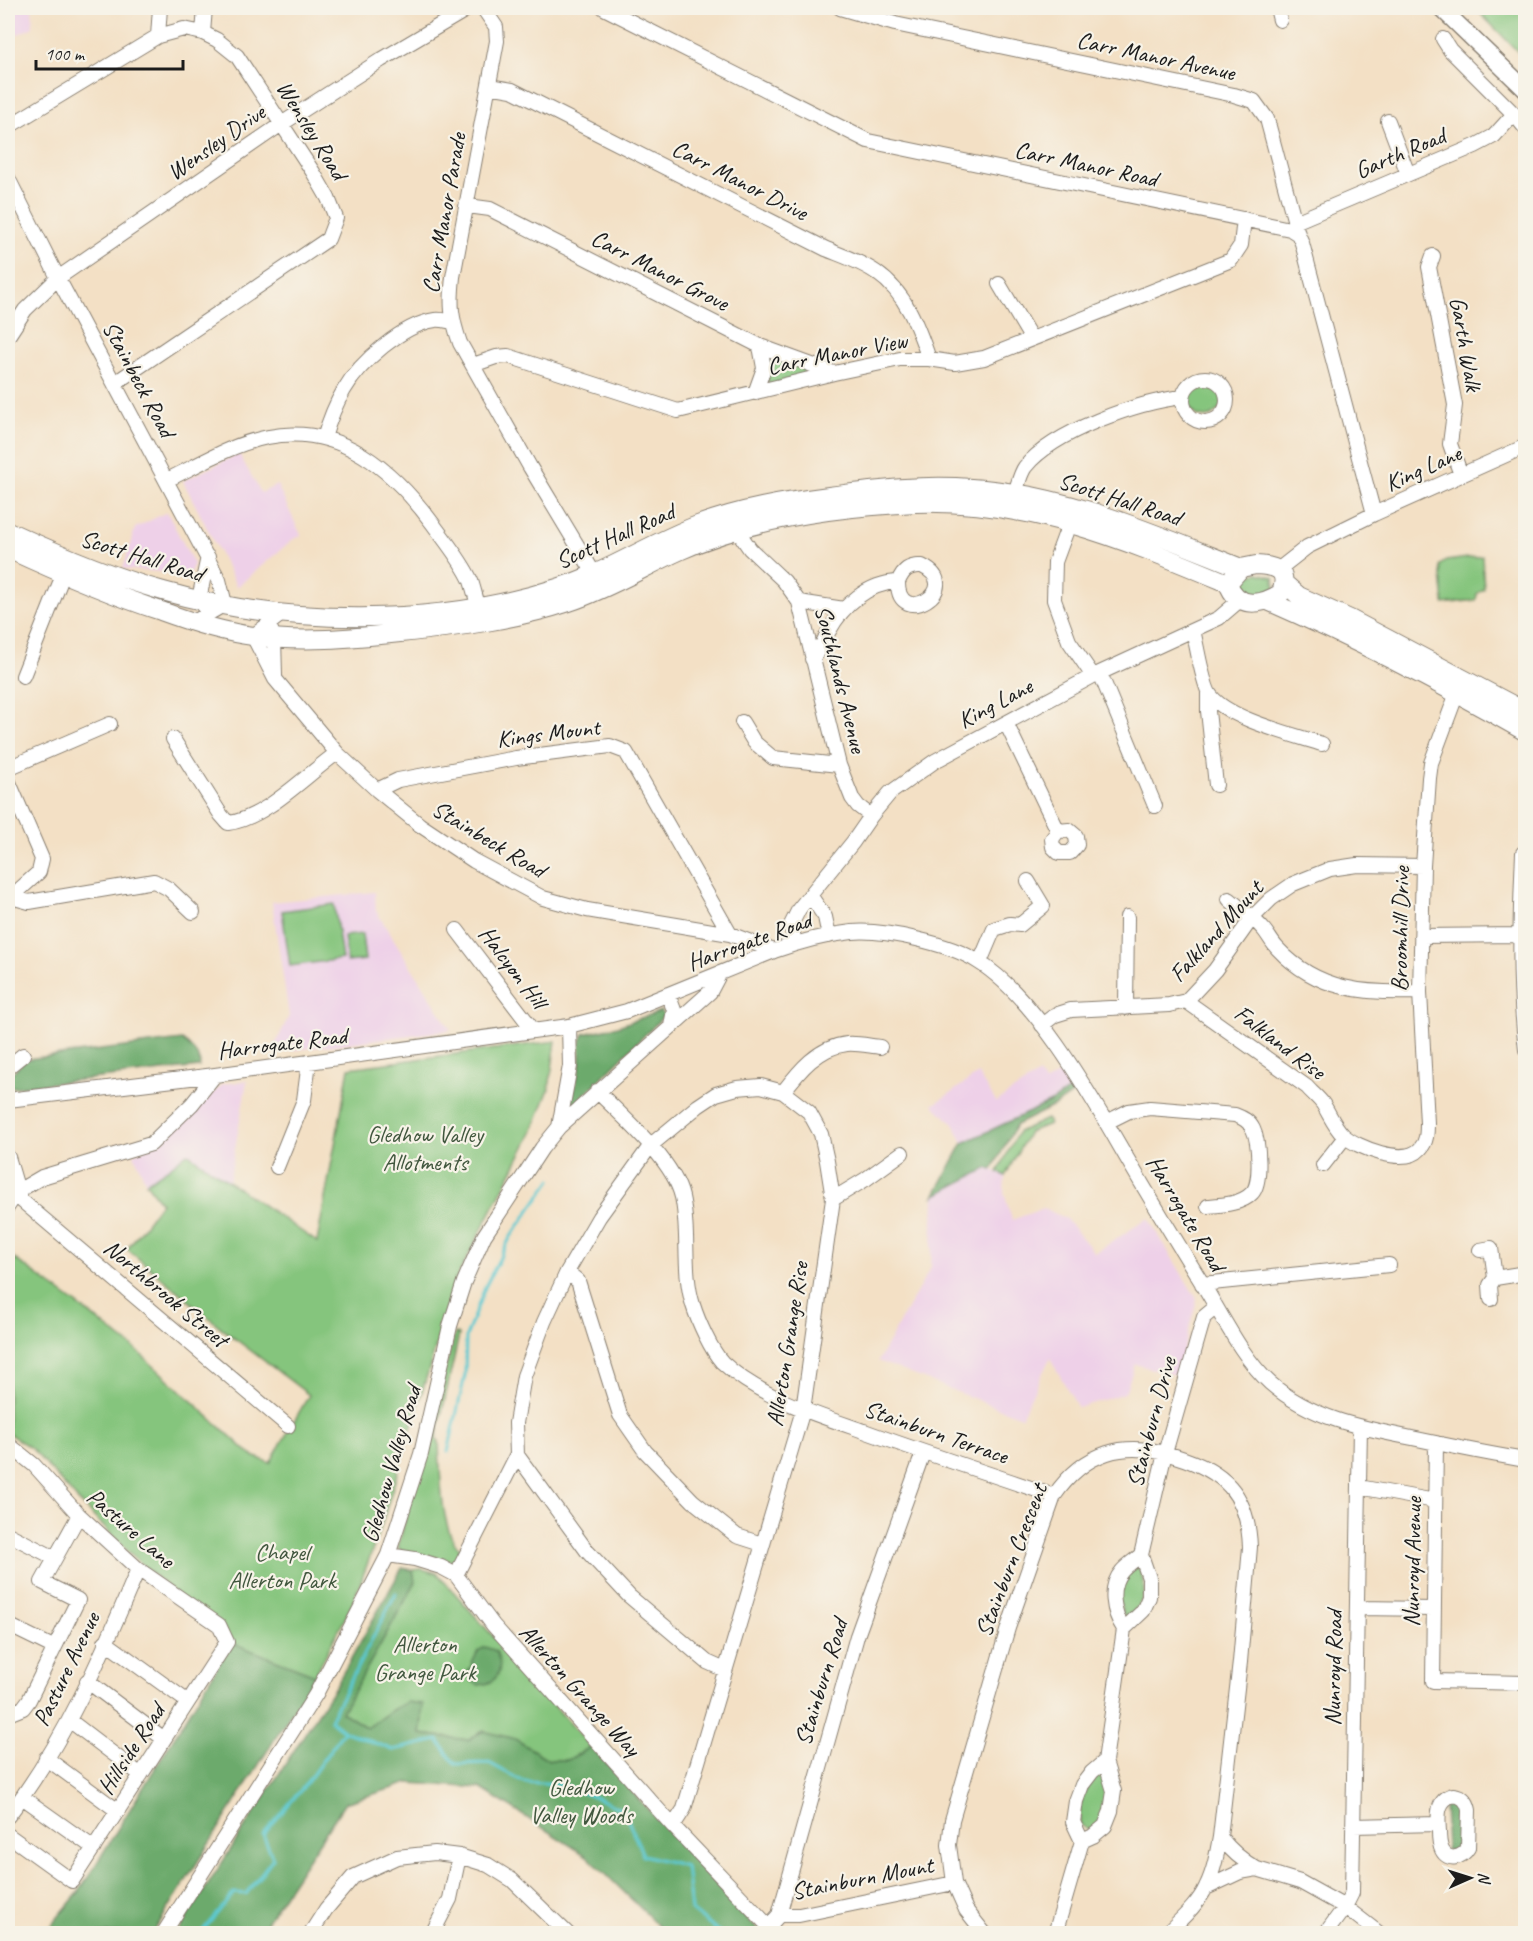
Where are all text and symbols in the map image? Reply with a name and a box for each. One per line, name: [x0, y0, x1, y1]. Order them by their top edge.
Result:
street label: Carr Manor Avenue: [1074, 25, 1240, 88]
scale bar: [36, 33, 183, 71]
text: 100 m: [45, 43, 86, 65]
street label: Wensley Road: [270, 75, 356, 188]
street label: Wensley Drive: [161, 96, 273, 187]
street label: Garth Road: [1350, 119, 1453, 185]
street label: Carr Manor Parade: [415, 128, 473, 295]
street label: Carr Manor Drive: [667, 133, 815, 228]
street label: Carr Manor Road: [1012, 134, 1163, 194]
street label: Carr Manor Grove: [586, 223, 736, 318]
street label: Garth Walk: [1443, 295, 1489, 396]
street label: Stainbeck Road: [96, 316, 184, 445]
street label: Carr Manor View: [764, 324, 911, 381]
street label: King Lane: [1380, 437, 1468, 498]
street label: Scott Hall Road: [1055, 465, 1188, 534]
street label: Scott Hall Road: [551, 495, 682, 576]
street label: Scott Hall Road: [77, 523, 211, 590]
street label: Southlands Avenue: [808, 602, 874, 758]
street label: King Lane: [953, 670, 1039, 735]
street label: Kings Mount: [495, 712, 603, 754]
street label: Stainbeck Road: [427, 793, 554, 886]
street label: Broomhill Drive: [1384, 864, 1416, 992]
street label: Falkland Mount: [1163, 872, 1271, 988]
street label: Harrogate Road: [683, 903, 819, 977]
street label: Halcyon Hill: [472, 920, 556, 1017]
street label: Falkland Rise: [1228, 998, 1333, 1087]
street label: Harrogate Road: [216, 1020, 352, 1066]
park label: Gledhow Valley Allotments: [367, 1119, 485, 1177]
street label: Harrogate Road: [1140, 1150, 1234, 1280]
street label: Northbrook Street: [98, 1232, 237, 1356]
street label: Allerton Grange Rise: [759, 1257, 815, 1428]
street label: Stainburn Drive: [1119, 1352, 1183, 1490]
street label: Gledhow Valley Road: [354, 1379, 429, 1546]
street label: Stainburn Terrace: [860, 1393, 1014, 1471]
street label: Stainburn Crescent: [968, 1477, 1055, 1641]
street label: Pasture Lane: [81, 1482, 183, 1576]
street label: Nunroyd Avenue: [1396, 1495, 1428, 1627]
park label: Chapel Allerton Park: [228, 1537, 338, 1595]
street label: Pasture Avenue: [26, 1605, 107, 1731]
street label: Nunroyd Road: [1317, 1606, 1349, 1726]
street label: Stainburn Road: [788, 1612, 855, 1749]
street label: Allerton Grange Way: [513, 1618, 649, 1764]
park label: Allerton Grange Park: [374, 1629, 478, 1687]
street label: Hillside Road: [91, 1695, 173, 1800]
park label: Gledhow Valley Woods: [530, 1772, 634, 1830]
north arrow: [1440, 1848, 1500, 1908]
street label: Stainburn Mount: [789, 1849, 937, 1906]
text: N: [1474, 1872, 1494, 1886]

